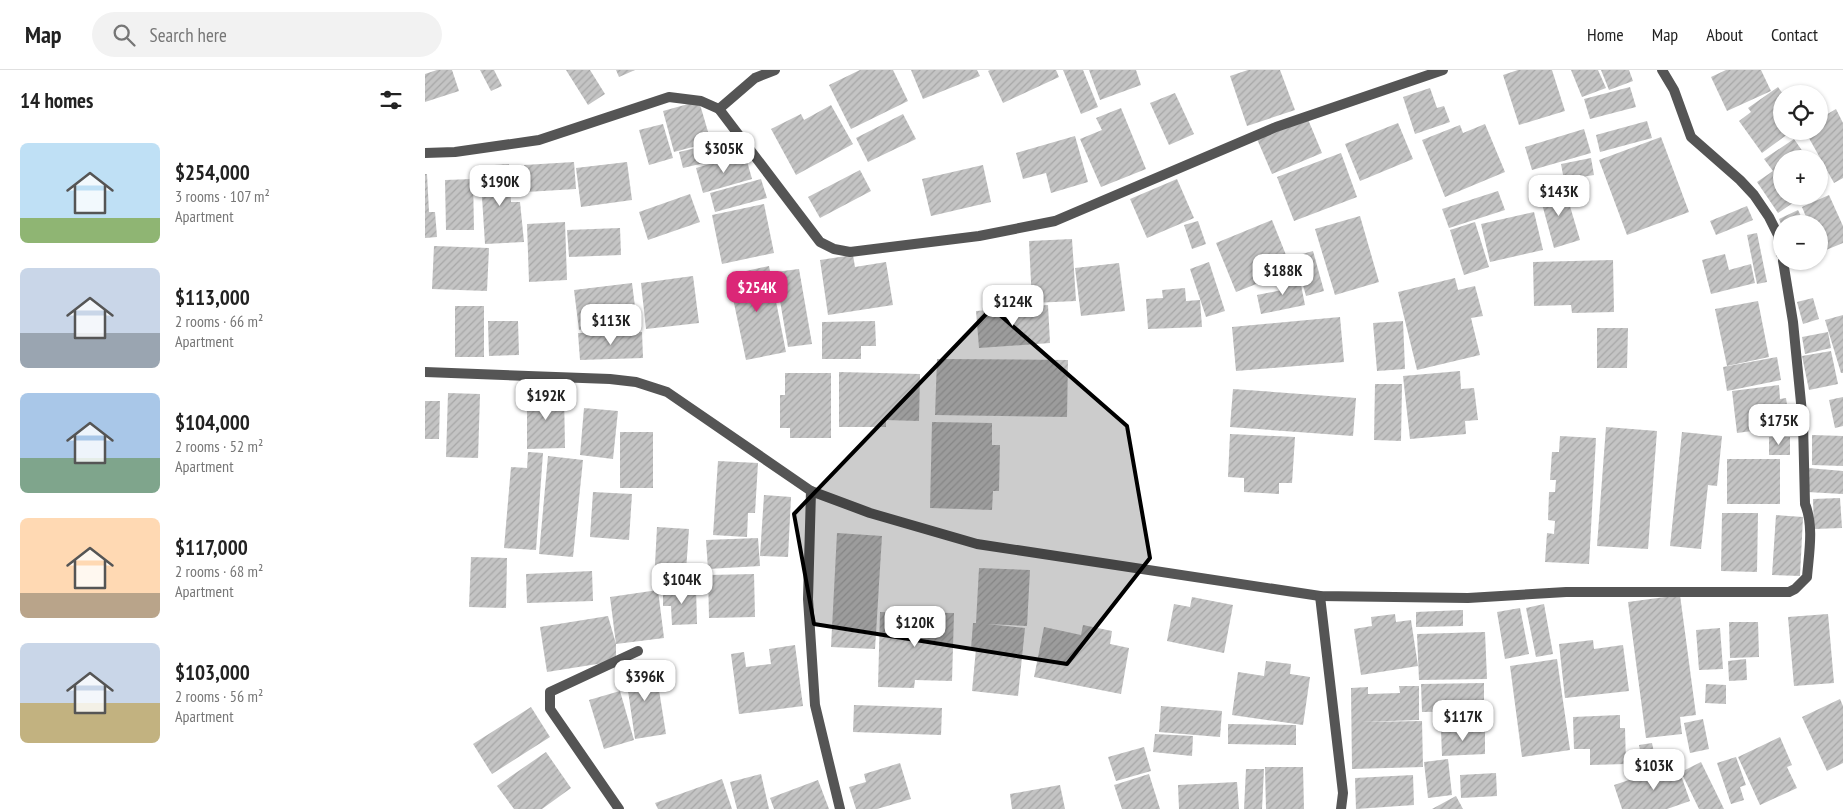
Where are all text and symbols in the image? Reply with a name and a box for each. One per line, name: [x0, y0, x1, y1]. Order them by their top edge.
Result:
search box: [92, 12, 442, 57]
text: Map: [25, 19, 62, 50]
icon: search: [110, 21, 138, 49]
text: Search here: [150, 23, 227, 47]
text: Home: [1587, 23, 1624, 46]
text: Map: [1652, 23, 1678, 46]
text: About: [1706, 23, 1743, 46]
text: Contact: [1771, 23, 1818, 46]
map controls: [1773, 85, 1828, 270]
button: locate: [1773, 85, 1828, 140]
icon: filters: [377, 86, 405, 114]
text: 14 homes: [20, 87, 93, 114]
pin: $305K: [689, 132, 759, 174]
text: $305K: [705, 138, 743, 158]
button: +: [1773, 150, 1828, 205]
text: $254,000: [175, 159, 250, 186]
icon: home: [60, 163, 120, 223]
pin: $190K: [465, 164, 535, 207]
text: $190K: [481, 171, 519, 191]
pin: $143K: [1524, 174, 1594, 217]
text: $143K: [1540, 181, 1578, 201]
text: 3 rooms · 107 m²: [175, 186, 270, 206]
text: Apartment: [175, 206, 234, 226]
button: −: [1773, 215, 1828, 270]
pin: $188K: [1248, 254, 1318, 296]
text: $188K: [1264, 260, 1302, 280]
pin: $254K: [722, 270, 792, 313]
text: $254K: [738, 277, 776, 297]
text: $113,000: [175, 284, 250, 311]
pin: $124K: [978, 284, 1048, 327]
icon: home: [60, 288, 120, 348]
text: $124K: [994, 291, 1032, 311]
pin: $113K: [576, 304, 646, 346]
text: $113K: [592, 310, 630, 330]
text: 2 rooms · 66 m²: [175, 311, 263, 331]
text: Apartment: [175, 331, 234, 351]
pin: $192K: [511, 378, 581, 421]
text: $192K: [527, 385, 565, 405]
pin: $175K: [1744, 404, 1814, 446]
text: $104,000: [175, 409, 250, 436]
text: $175K: [1760, 410, 1798, 430]
icon: home: [60, 413, 120, 473]
text: 2 rooms · 52 m²: [175, 436, 263, 456]
text: Apartment: [175, 456, 234, 476]
text: $117,000: [175, 534, 248, 561]
icon: home: [60, 538, 120, 598]
text: 2 rooms · 68 m²: [175, 561, 263, 581]
pin: $104K: [647, 562, 717, 605]
text: $104K: [663, 569, 701, 589]
text: Apartment: [175, 581, 234, 601]
pin: $120K: [880, 606, 950, 648]
text: $120K: [896, 612, 934, 632]
text: $103,000: [175, 659, 250, 686]
pin: $396K: [610, 660, 680, 702]
icon: home: [60, 663, 120, 723]
text: $396K: [626, 666, 664, 686]
text: 2 rooms · 56 m²: [175, 686, 263, 706]
pin: $117K: [1428, 700, 1498, 742]
text: Apartment: [175, 706, 234, 726]
text: $117K: [1444, 706, 1482, 726]
pin: $103K: [1619, 748, 1689, 791]
text: $103K: [1635, 755, 1673, 775]

